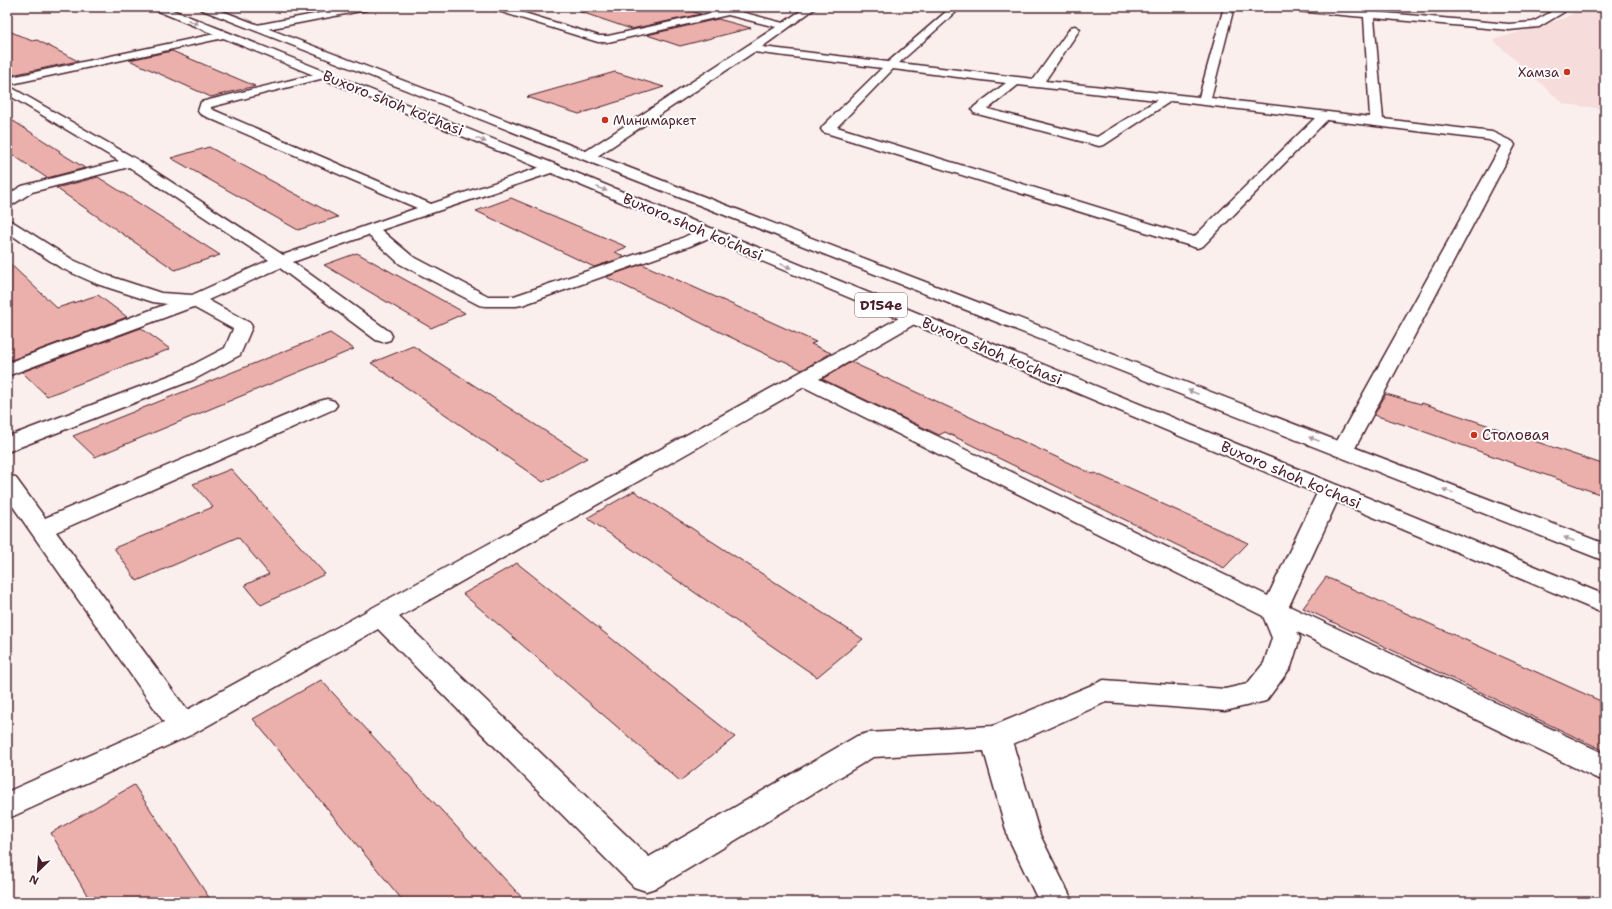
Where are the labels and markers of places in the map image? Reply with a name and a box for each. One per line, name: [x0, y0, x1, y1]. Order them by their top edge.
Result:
place label: Хамза: [1518, 64, 1559, 81]
marker: Хамза: [1562, 67, 1572, 77]
place label: Минимаркет: [613, 112, 696, 129]
marker: Минимаркет: [600, 115, 610, 125]
place label: Столовая: [1482, 425, 1549, 445]
marker: Столовая: [1469, 430, 1479, 440]

